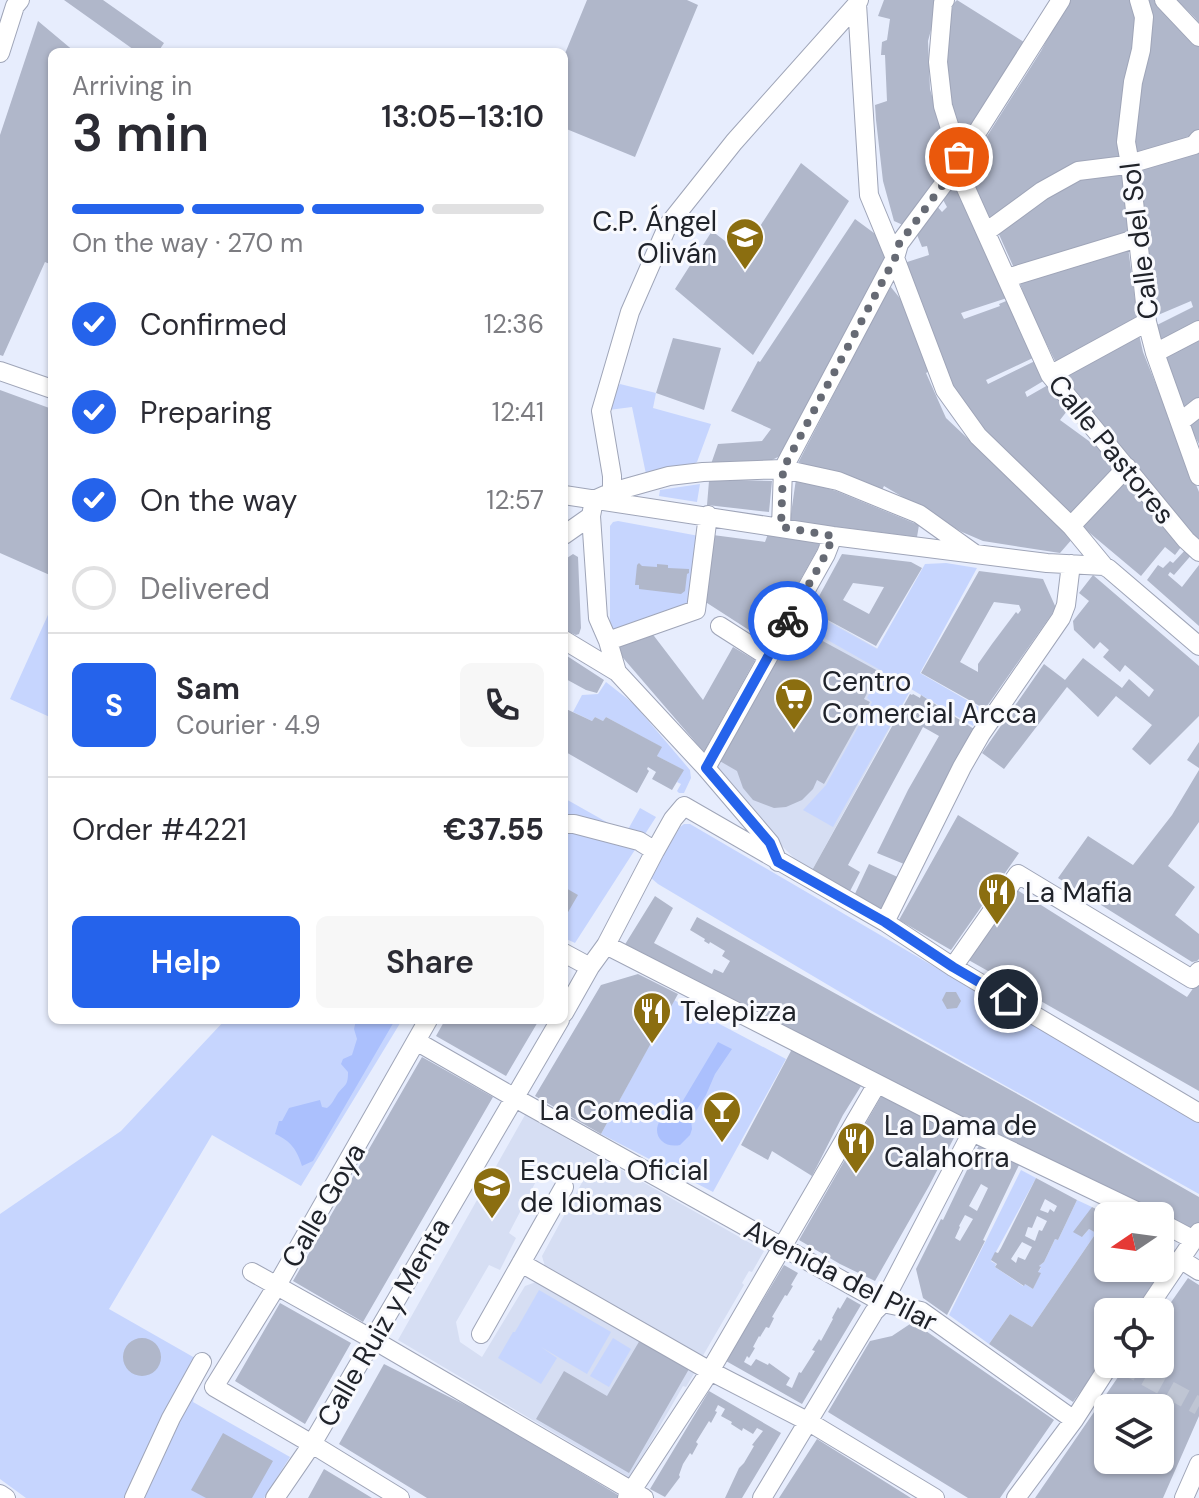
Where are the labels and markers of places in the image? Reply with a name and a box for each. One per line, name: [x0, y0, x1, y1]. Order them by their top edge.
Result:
pin: [925, 123, 993, 191]
place label: C.P. Ángel Oliván: [592, 203, 717, 272]
school or university icon: C.P. Ángel Oliván: [724, 216, 766, 271]
place label: Centro Comercial Arcca: [822, 663, 1037, 732]
supermarket icon: Centro Comercial Arcca: [773, 676, 815, 731]
restaurant icon: La Mafia: [976, 871, 1018, 926]
place label: La Mafia: [1025, 874, 1132, 911]
pin: [974, 965, 1042, 1033]
restaurant icon: Telepizza: [631, 990, 673, 1045]
place label: Telepizza: [680, 993, 796, 1030]
bar icon: La Comedia: [701, 1089, 743, 1144]
place label: La Comedia: [540, 1092, 694, 1129]
place label: La Dama de Calahorra: [884, 1107, 1037, 1176]
restaurant icon: La Dama de Calahorra: [835, 1120, 877, 1175]
place label: Escuela Oficial de Idiomas: [520, 1152, 708, 1221]
school or university icon: Escuela Oficial de Idiomas: [471, 1165, 513, 1220]

